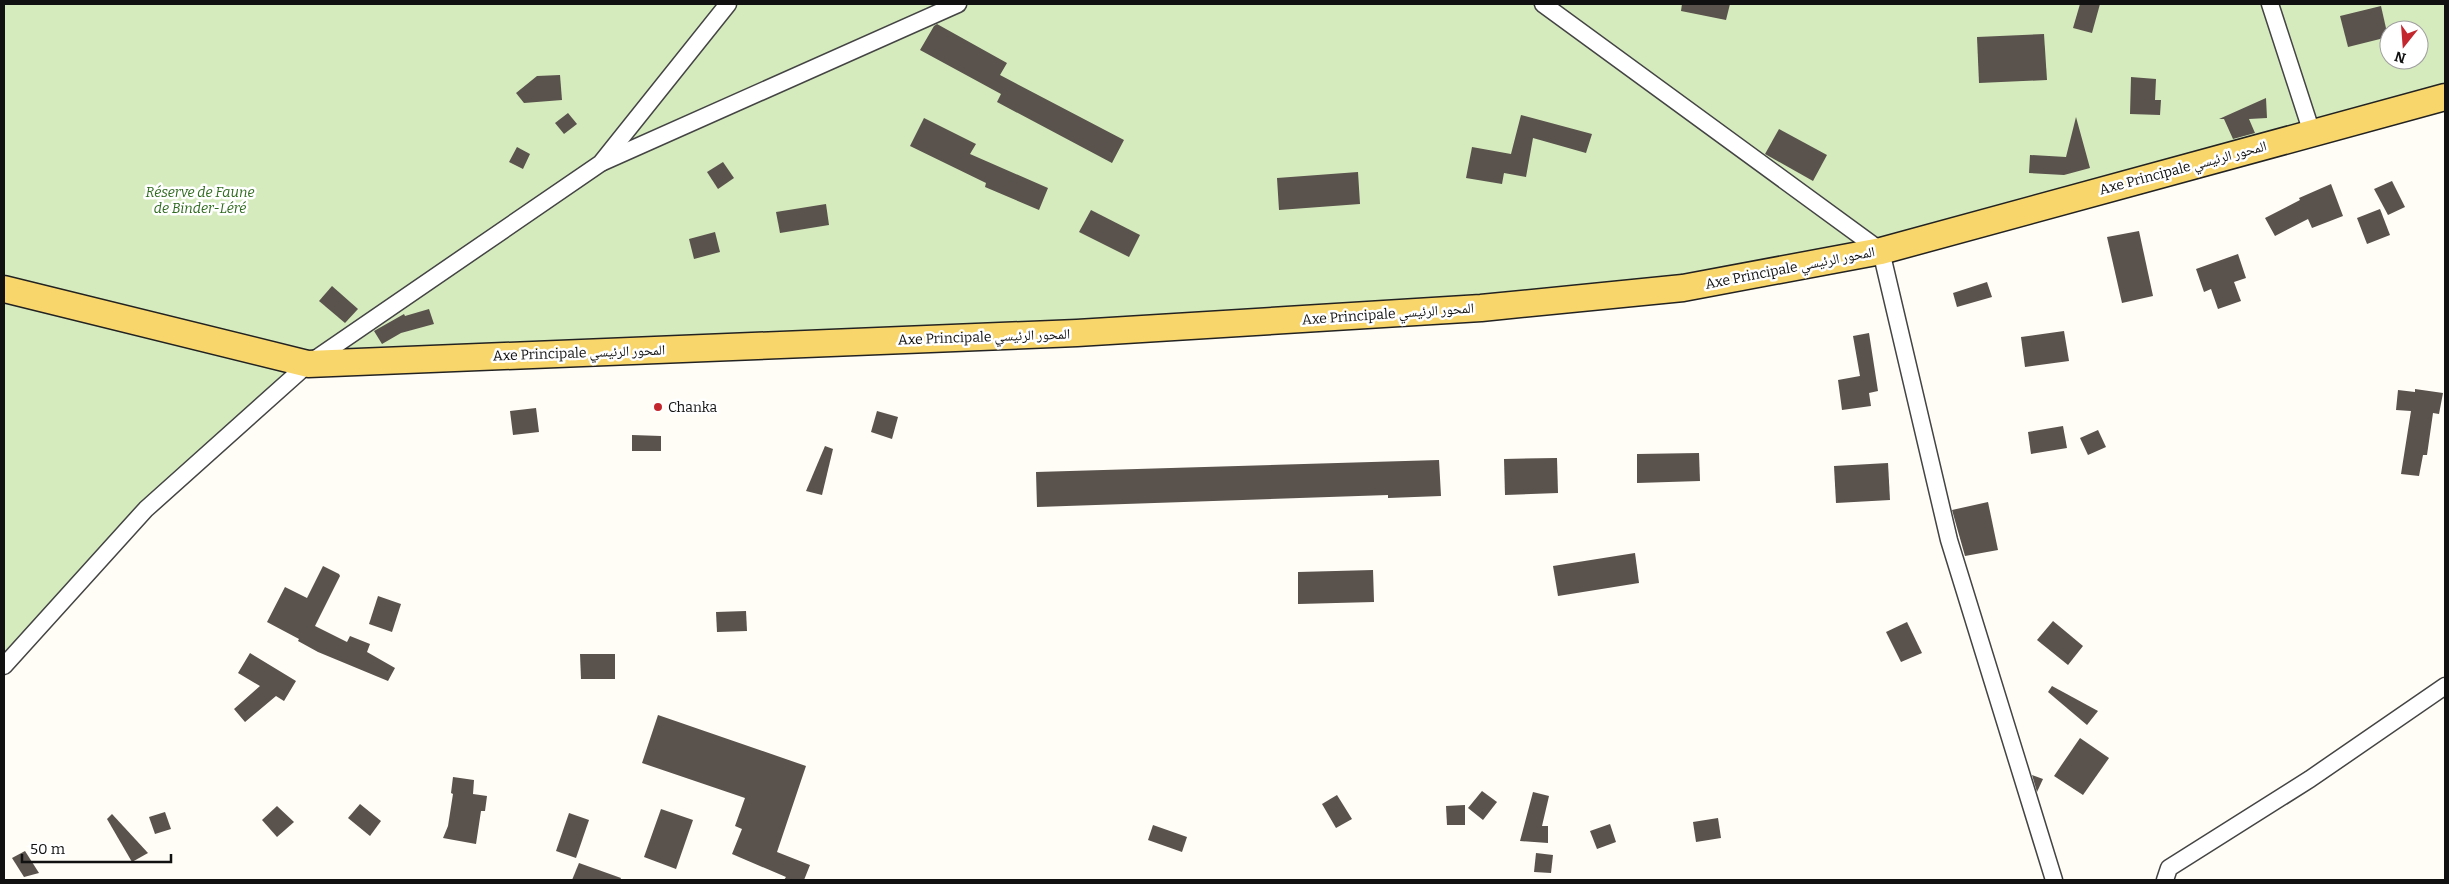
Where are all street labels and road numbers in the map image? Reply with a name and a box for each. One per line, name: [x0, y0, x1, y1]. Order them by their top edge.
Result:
street label: Axe Principale المحور الرئيسي: [2097, 137, 2269, 201]
street label: Axe Principale المحور الرئيسي: [1704, 243, 1877, 295]
street label: Axe Principale المحور الرئيسي: [1301, 299, 1475, 331]
street label: Axe Principale المحور الرئيسي: [897, 325, 1071, 351]
street label: Axe Principale المحور الرئيسي: [492, 341, 666, 367]

